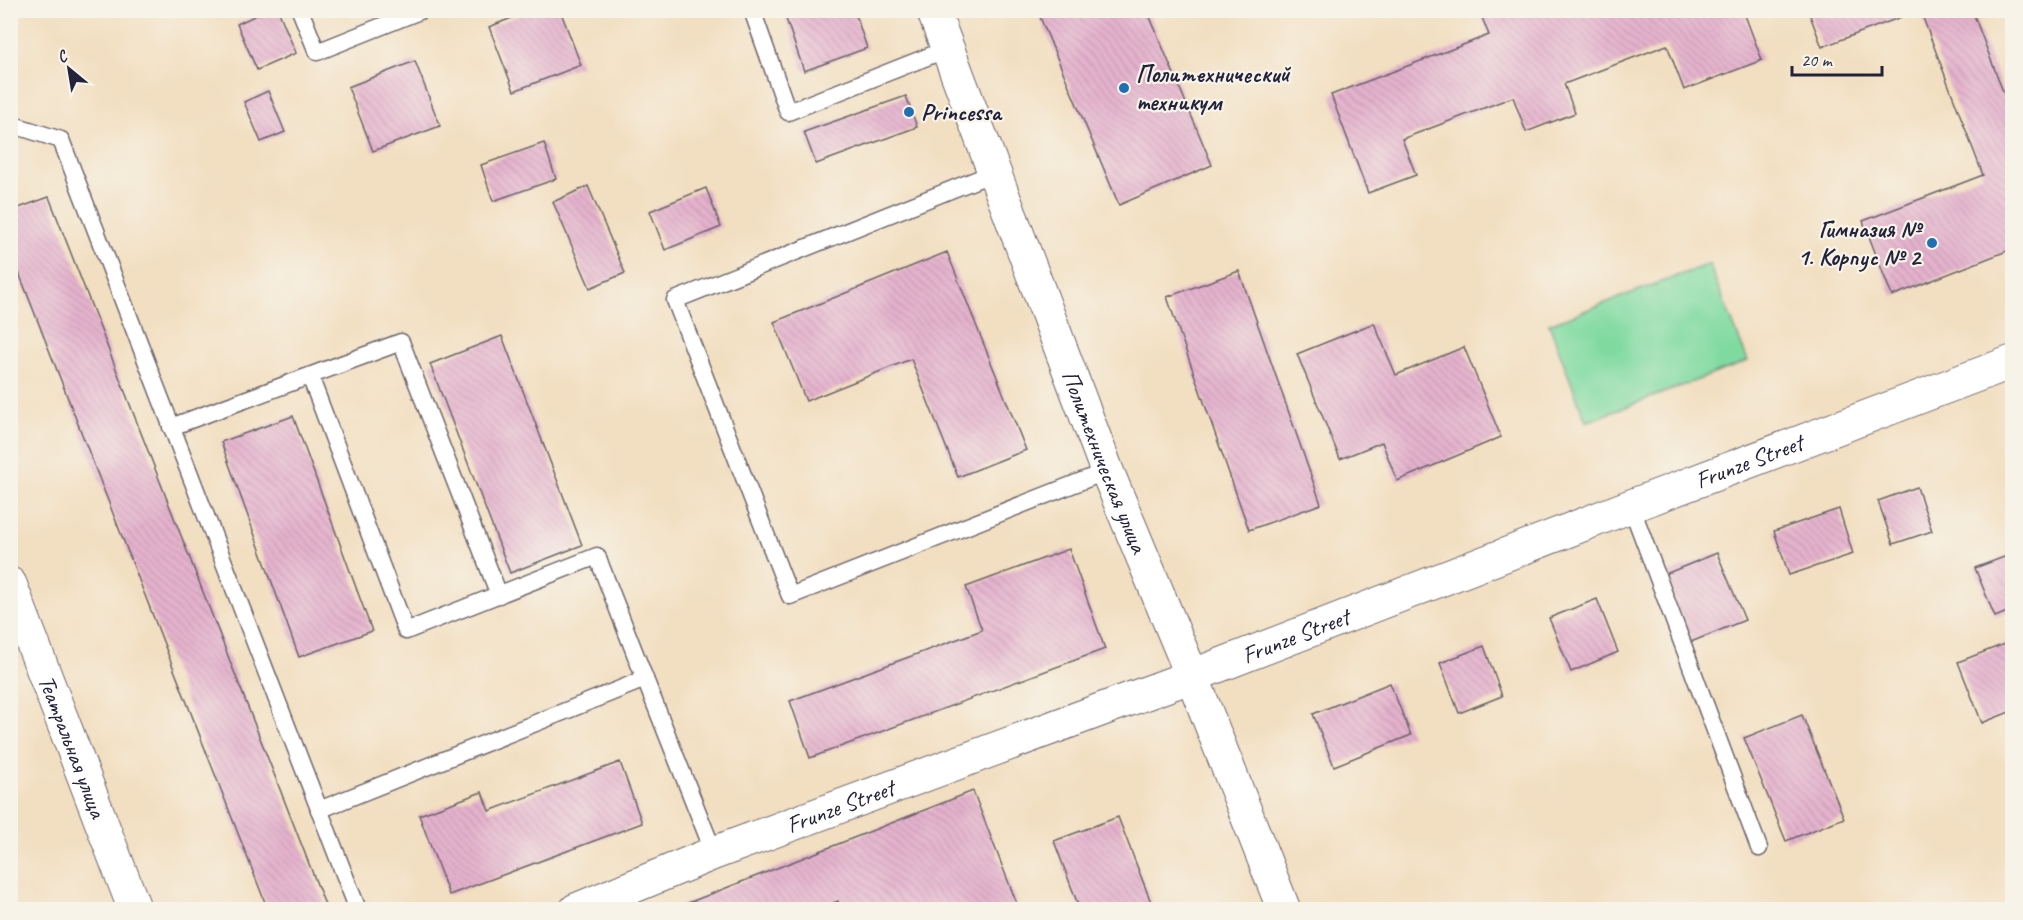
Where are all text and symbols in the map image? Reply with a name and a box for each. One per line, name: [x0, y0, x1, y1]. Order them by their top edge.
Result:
north arrow: [39, 39, 99, 99]
scale bar: [1792, 39, 1882, 77]
text: С: [54, 45, 72, 68]
text: 20 m: [1801, 49, 1834, 71]
place label: Политехнический техникум: [1136, 59, 1292, 117]
marker: Политехнический техникум: [1117, 81, 1131, 95]
place label: Princessa: [921, 97, 1003, 127]
marker: Princessa: [902, 105, 916, 119]
place label: Гимназия № 1. Корпус № 2: [1798, 214, 1924, 272]
marker: Гимназия № 1. Корпус № 2: [1925, 236, 1939, 250]
street label: Политехническая улица: [1055, 366, 1155, 559]
street label: Frunze Street: [1691, 426, 1810, 495]
street label: Frunze Street: [1238, 601, 1356, 670]
street label: Театральная улица: [31, 671, 114, 823]
street label: Frunze Street: [782, 772, 901, 840]

